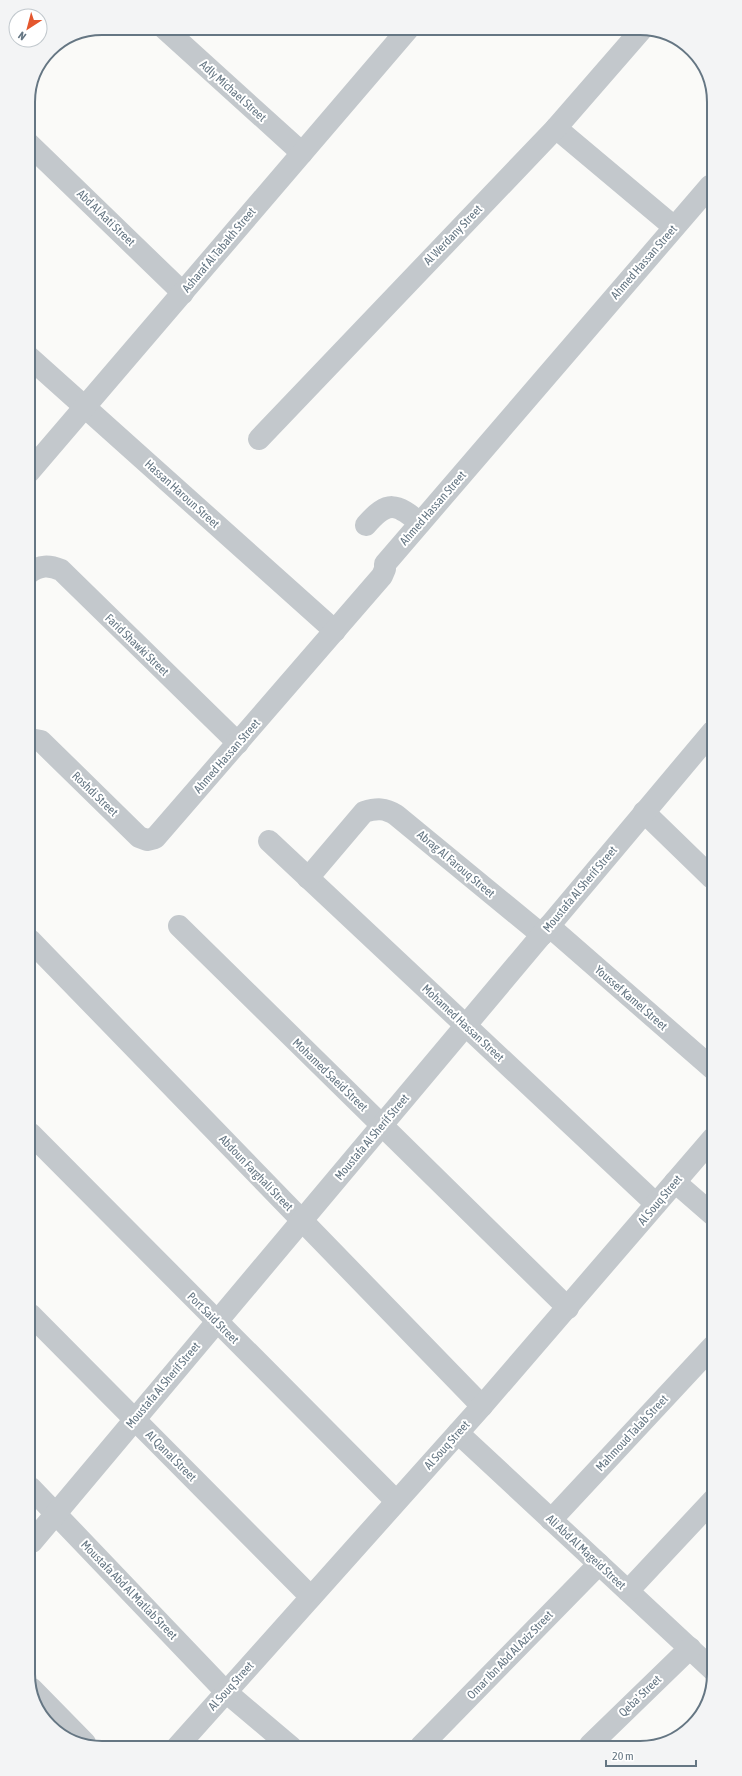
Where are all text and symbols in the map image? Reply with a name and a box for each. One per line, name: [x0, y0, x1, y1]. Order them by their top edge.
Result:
north arrow: [8, 8, 48, 48]
text: N: [16, 29, 28, 43]
street label: Adly Michael Street: [197, 58, 269, 125]
street label: Abd Al Aati Street: [74, 187, 138, 250]
street label: Al Werdany Street: [421, 202, 486, 268]
street label: Asharaf Al Tabakh Street: [179, 204, 259, 295]
street label: Ahmed Hassan Street: [608, 222, 680, 302]
street label: Hassan Haroun Street: [142, 457, 223, 531]
street label: Ahmed Hassan Street: [397, 468, 469, 548]
street label: Farid Shawki Street: [102, 611, 172, 679]
street label: Ahmed Hassan Street: [191, 716, 263, 796]
street label: Roshdi Street: [69, 769, 121, 820]
street label: Abrag Al Farouq Street: [414, 828, 498, 901]
street label: Moustafa Al Sherif Street: [540, 843, 620, 935]
street label: Youssef Kamel Street: [592, 963, 670, 1034]
street label: Mohamed Hassan Street: [419, 981, 507, 1065]
street label: Mohamed Saeid Street: [290, 1036, 371, 1115]
street label: Moustafa Al Sherif Street: [332, 1091, 412, 1183]
street label: Abdoun Farghali Street: [216, 1132, 296, 1214]
street label: Al Souq Street: [635, 1172, 685, 1228]
street label: Port Said Street: [184, 1289, 242, 1347]
street label: Moustafa Al Sherif Street: [123, 1339, 203, 1431]
street label: Mahmoud Talab Street: [593, 1392, 671, 1474]
street label: Al Souq Street: [421, 1417, 473, 1472]
street label: Al Qanal Street: [143, 1428, 200, 1485]
street label: Ali Abd Al Mageid Street: [543, 1512, 629, 1593]
street label: Moustafa Abd Al Matlab Street: [78, 1538, 180, 1643]
street label: Omar Ibn Abd Al Aziz Street: [464, 1607, 556, 1702]
street label: Al Souq Street: [205, 1658, 257, 1713]
street label: Qeba' Street: [616, 1672, 665, 1720]
scale bar: [606, 1742, 696, 1768]
text: 20 m: [612, 1749, 634, 1763]

